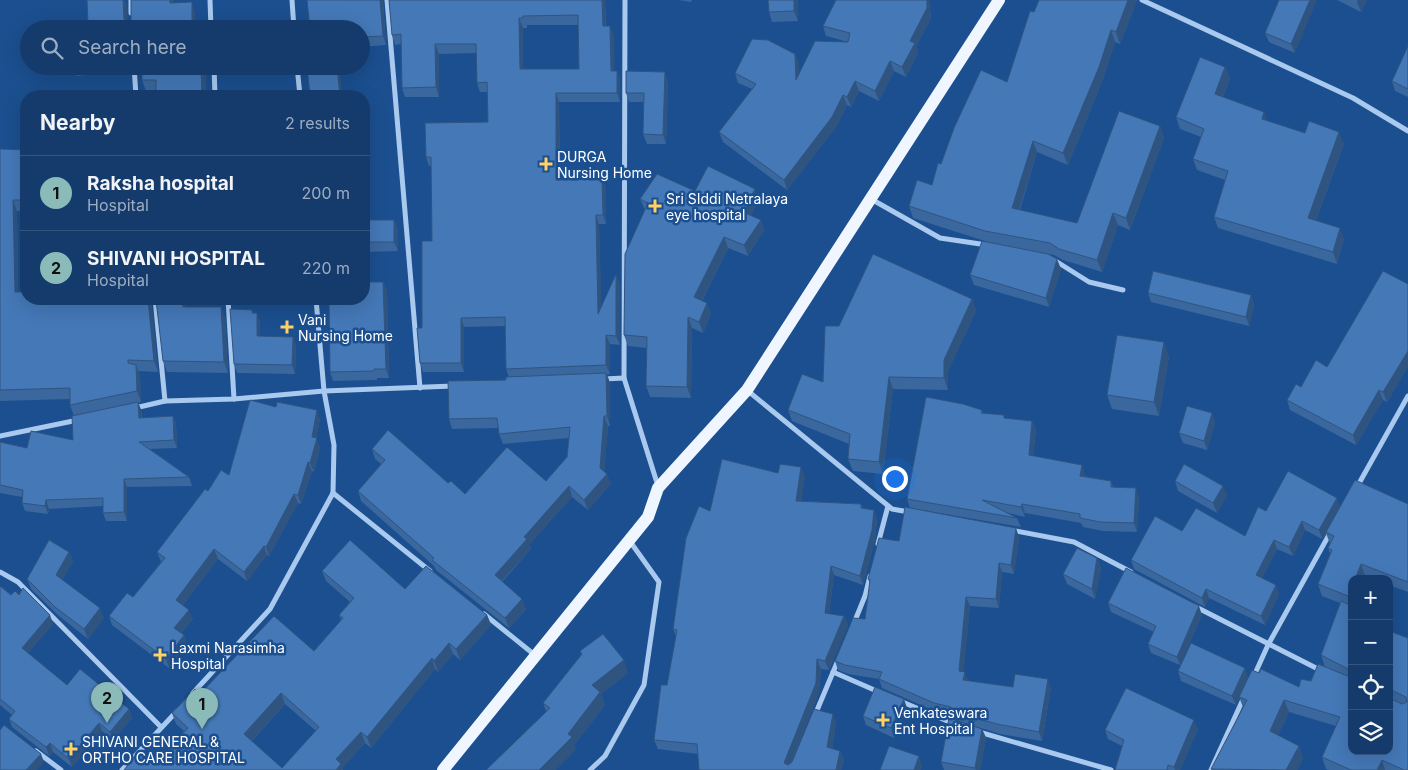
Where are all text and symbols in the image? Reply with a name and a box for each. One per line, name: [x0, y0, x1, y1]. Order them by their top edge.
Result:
search box: [20, 20, 370, 75]
icon: search: [38, 34, 66, 62]
text: Search here: [78, 36, 187, 59]
text: Nearby: [40, 110, 115, 135]
text: 2 results: [285, 113, 350, 133]
place label: DURGA Nursing Home: [557, 148, 652, 181]
marker: DURGA Nursing Home: [539, 157, 553, 171]
text: Raksha hospital: [87, 172, 234, 195]
text: 1: [53, 183, 59, 203]
text: 200 m: [302, 183, 350, 203]
place label: Sri SIddi Netralaya eye hospital: [666, 190, 788, 223]
text: Hospital: [87, 195, 149, 215]
marker: Sri SIddi Netralaya eye hospital: [648, 199, 662, 213]
text: SHIVANI HOSPITAL: [87, 247, 265, 270]
text: 2: [51, 258, 61, 278]
text: 220 m: [302, 258, 350, 278]
text: Hospital: [87, 270, 149, 290]
place label: Vani Nursing Home: [298, 311, 393, 344]
marker: Vani Nursing Home: [280, 320, 294, 334]
your location: [882, 466, 908, 492]
map controls: [1348, 575, 1393, 755]
button: +: [1348, 575, 1393, 620]
button: −: [1348, 620, 1393, 665]
place label: Laxmi Narasimha Hospital: [171, 639, 285, 672]
marker: Laxmi Narasimha Hospital: [153, 648, 167, 662]
button: locate: [1348, 665, 1393, 710]
pin: 2: [91, 682, 123, 723]
pin: 1: [186, 688, 218, 729]
place label: Venkateswara Ent Hospital: [894, 704, 987, 737]
button: layers: [1348, 710, 1393, 755]
marker: Venkateswara Ent Hospital: [876, 713, 890, 727]
place label: SHIVANI GENERAL & ORTHO CARE HOSPITAL: [82, 733, 245, 766]
marker: SHIVANI GENERAL & ORTHO CARE HOSPITAL: [64, 742, 78, 756]

